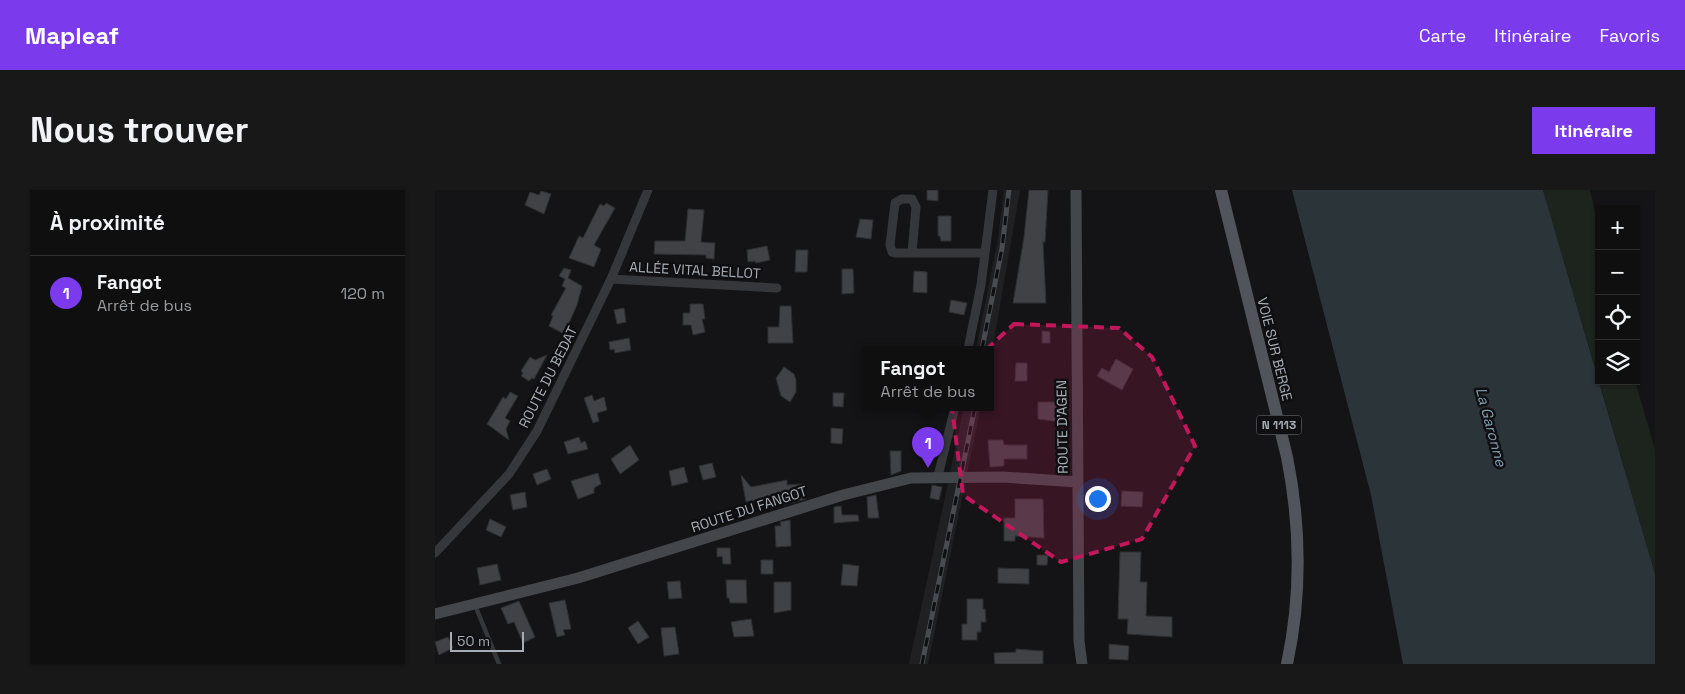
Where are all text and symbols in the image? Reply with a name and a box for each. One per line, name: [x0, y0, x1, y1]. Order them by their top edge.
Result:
text: Mapleaf: [25, 20, 119, 51]
text: Carte: [1419, 24, 1466, 47]
text: Itinéraire: [1494, 24, 1571, 47]
text: Favoris: [1599, 24, 1660, 47]
button: Itinéraire: [1532, 107, 1655, 154]
text: Nous trouver: [30, 108, 249, 152]
map controls: [1595, 205, 1640, 385]
button: +: [1595, 205, 1640, 250]
text: À proximité: [50, 209, 165, 236]
button: −: [1595, 250, 1640, 295]
street label: ALLÉE VITAL BELLOT: [629, 258, 761, 282]
text: Fangot: [97, 270, 162, 295]
text: 1: [62, 283, 70, 304]
text: 120 m: [341, 283, 385, 304]
text: Arrêt de bus: [97, 295, 192, 316]
street label: VOIE SUR BERGE: [1253, 295, 1297, 403]
button: locate: [1595, 295, 1640, 340]
street label: ROUTE DU BEDAT: [515, 323, 581, 431]
button: layers: [1595, 340, 1640, 385]
popup: [862, 346, 994, 411]
text: Fangot: [881, 356, 945, 381]
street label: ROUTE D'AGEN: [1052, 380, 1072, 474]
text: Arrêt de bus: [881, 381, 975, 402]
water label: La Garonne: [1472, 385, 1511, 470]
road number: N 1113: [1257, 416, 1301, 434]
pin: 1: [912, 427, 944, 468]
street label: ROUTE DU FANGOT: [689, 482, 809, 536]
your location: [1085, 486, 1111, 512]
scale bar: [450, 629, 524, 652]
text: 50 m: [457, 632, 490, 650]

